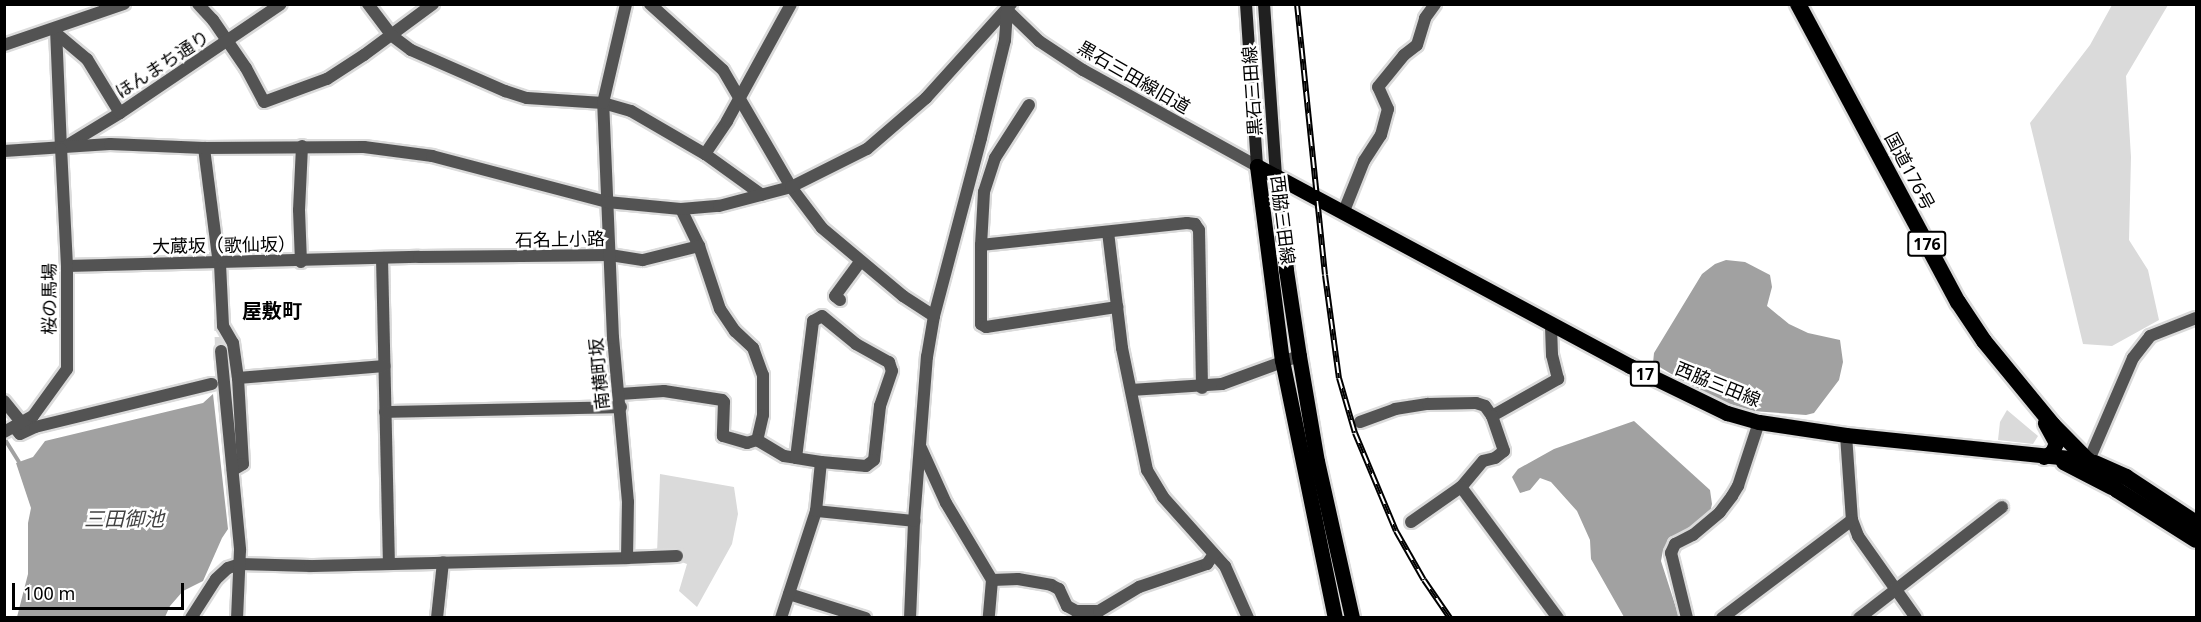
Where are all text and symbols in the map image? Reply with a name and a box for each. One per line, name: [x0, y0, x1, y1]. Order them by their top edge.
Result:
street label: ほんまち通り: [111, 26, 213, 102]
street label: 黒石三田線旧道: [1074, 36, 1194, 118]
street label: 黒石三田線: [1238, 45, 1266, 137]
street label: 国道176号: [1881, 128, 1939, 214]
street label: 西脇三田線: [1267, 174, 1299, 266]
street label: 石名上小路: [515, 227, 605, 251]
road number: 176: [1906, 231, 1948, 257]
street label: 大蔵坂（歌仙坂）: [152, 233, 296, 257]
street label: 桜の馬場: [38, 263, 60, 335]
district label: 屋敷町: [242, 298, 302, 322]
street label: 南横町坂: [584, 337, 614, 411]
street label: 西脇三田線: [1672, 357, 1764, 411]
road number: 17: [1628, 361, 1662, 387]
water label: 三田御池: [84, 506, 164, 530]
scale bar: [15, 571, 188, 609]
text: 100 m: [23, 581, 75, 605]

